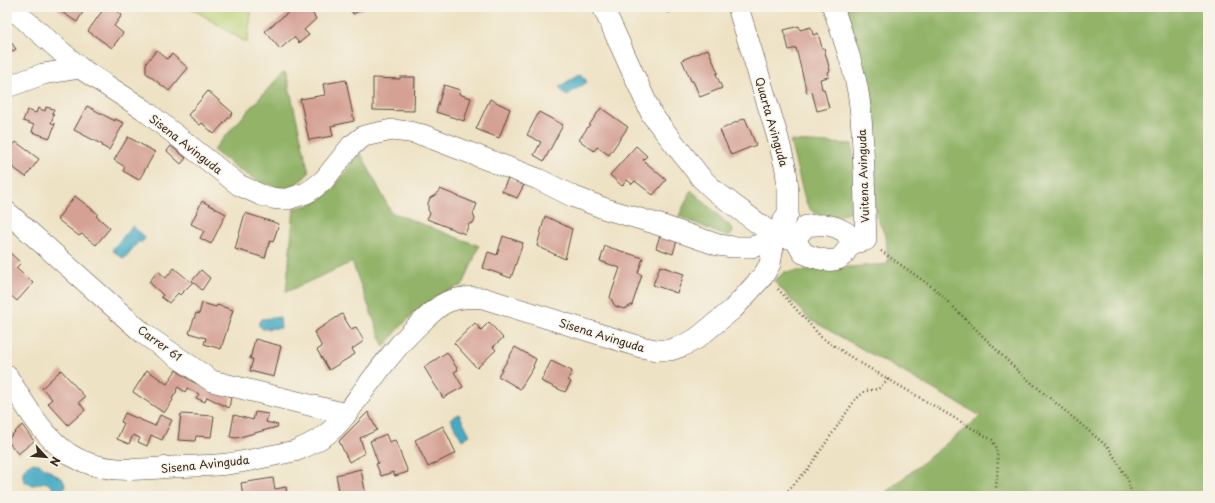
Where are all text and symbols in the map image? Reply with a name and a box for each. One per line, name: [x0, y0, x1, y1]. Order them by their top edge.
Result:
street label: Quarta Avinguda: [751, 75, 793, 169]
street label: Sisena Avinguda: [146, 110, 226, 178]
street label: Vuitena Avinguda: [853, 129, 873, 223]
street label: Sisena Avinguda: [557, 314, 647, 356]
street label: Carrer 61: [134, 321, 186, 365]
north arrow: [26, 437, 66, 477]
street label: Sisena Avinguda: [160, 451, 250, 477]
text: N: [46, 454, 65, 470]

